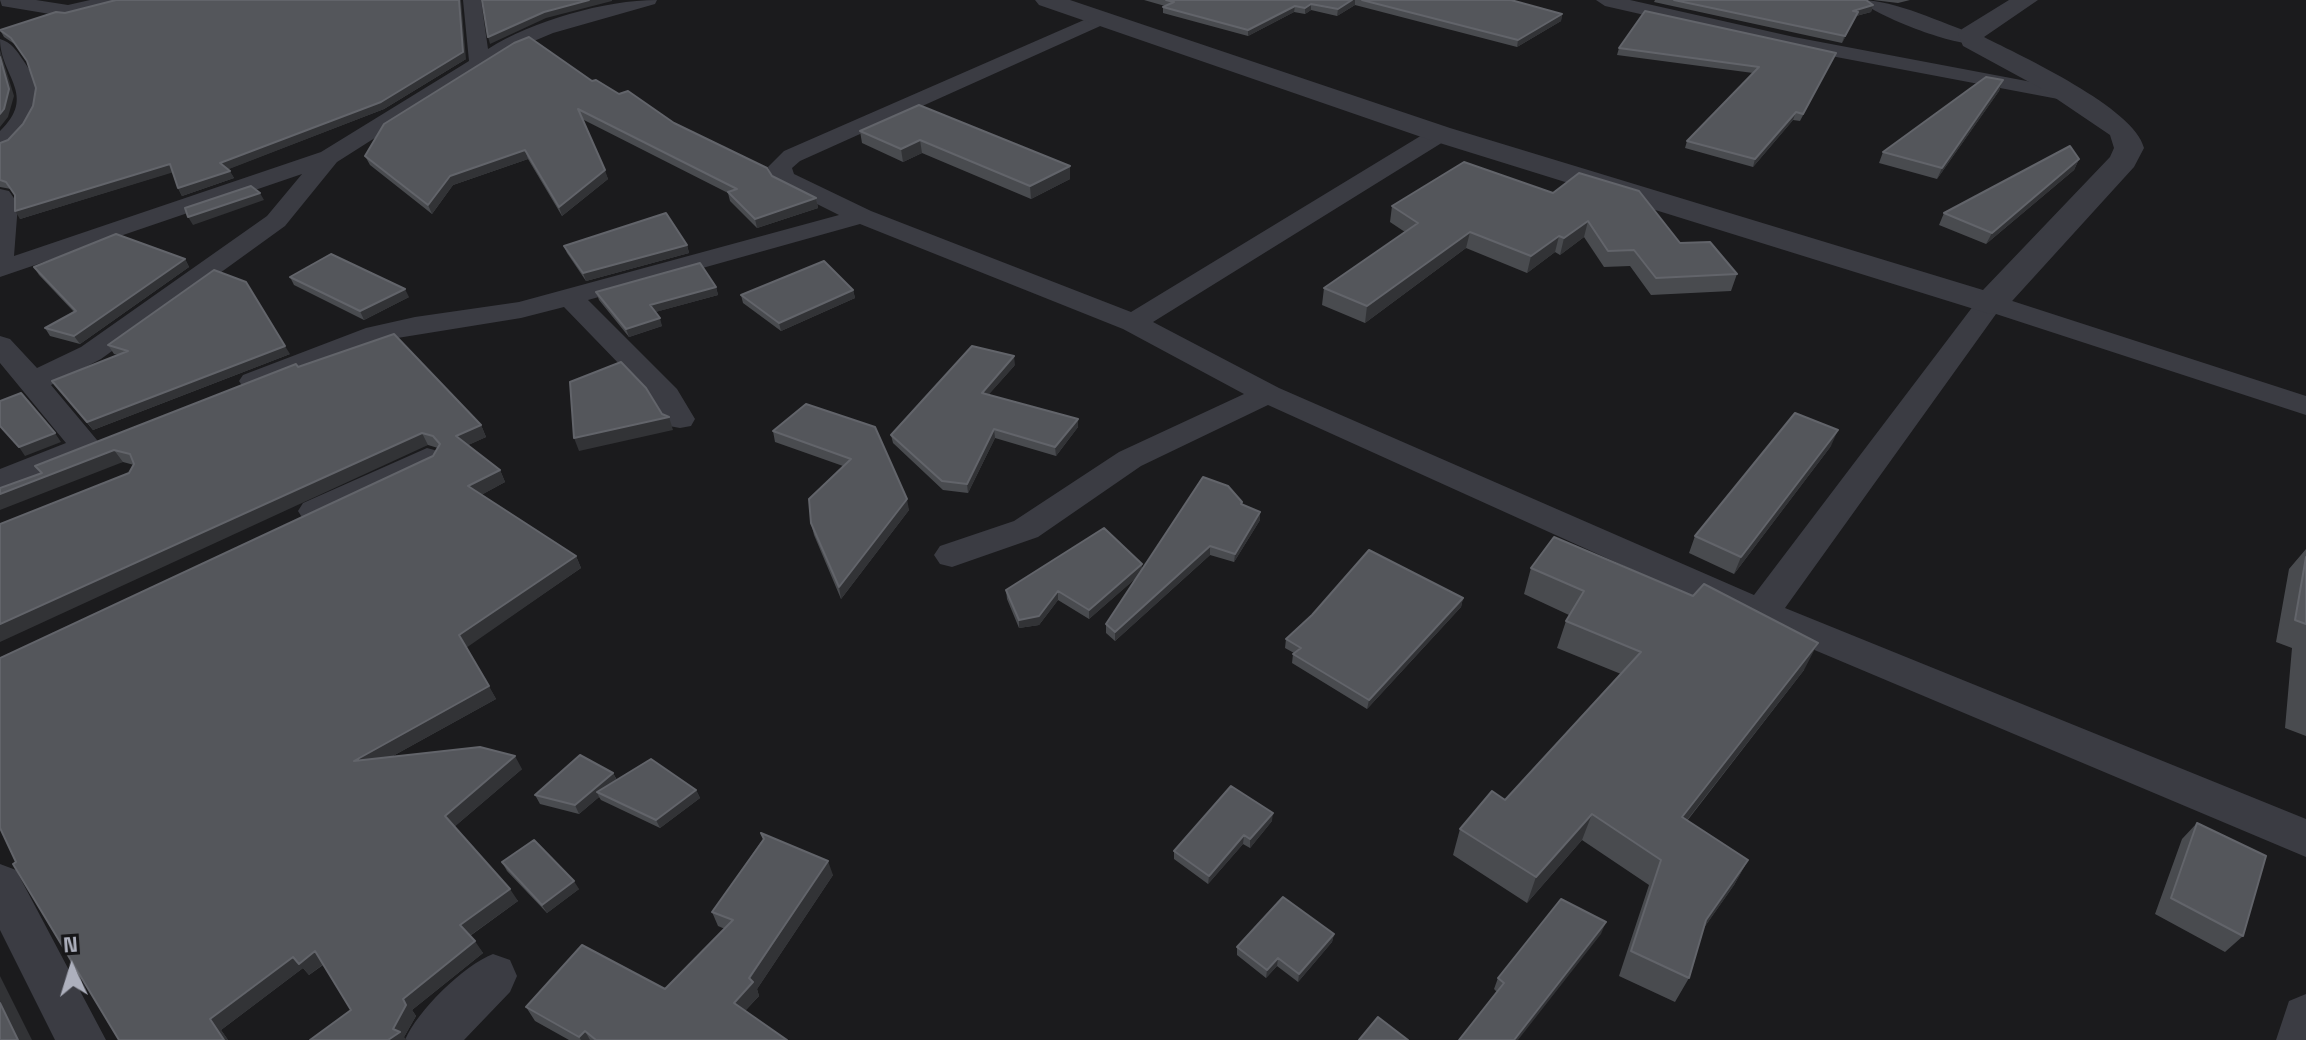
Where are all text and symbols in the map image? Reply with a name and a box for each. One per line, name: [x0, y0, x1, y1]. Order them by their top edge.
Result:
north arrow: [32, 928, 112, 1008]
text: N: [62, 930, 79, 959]

